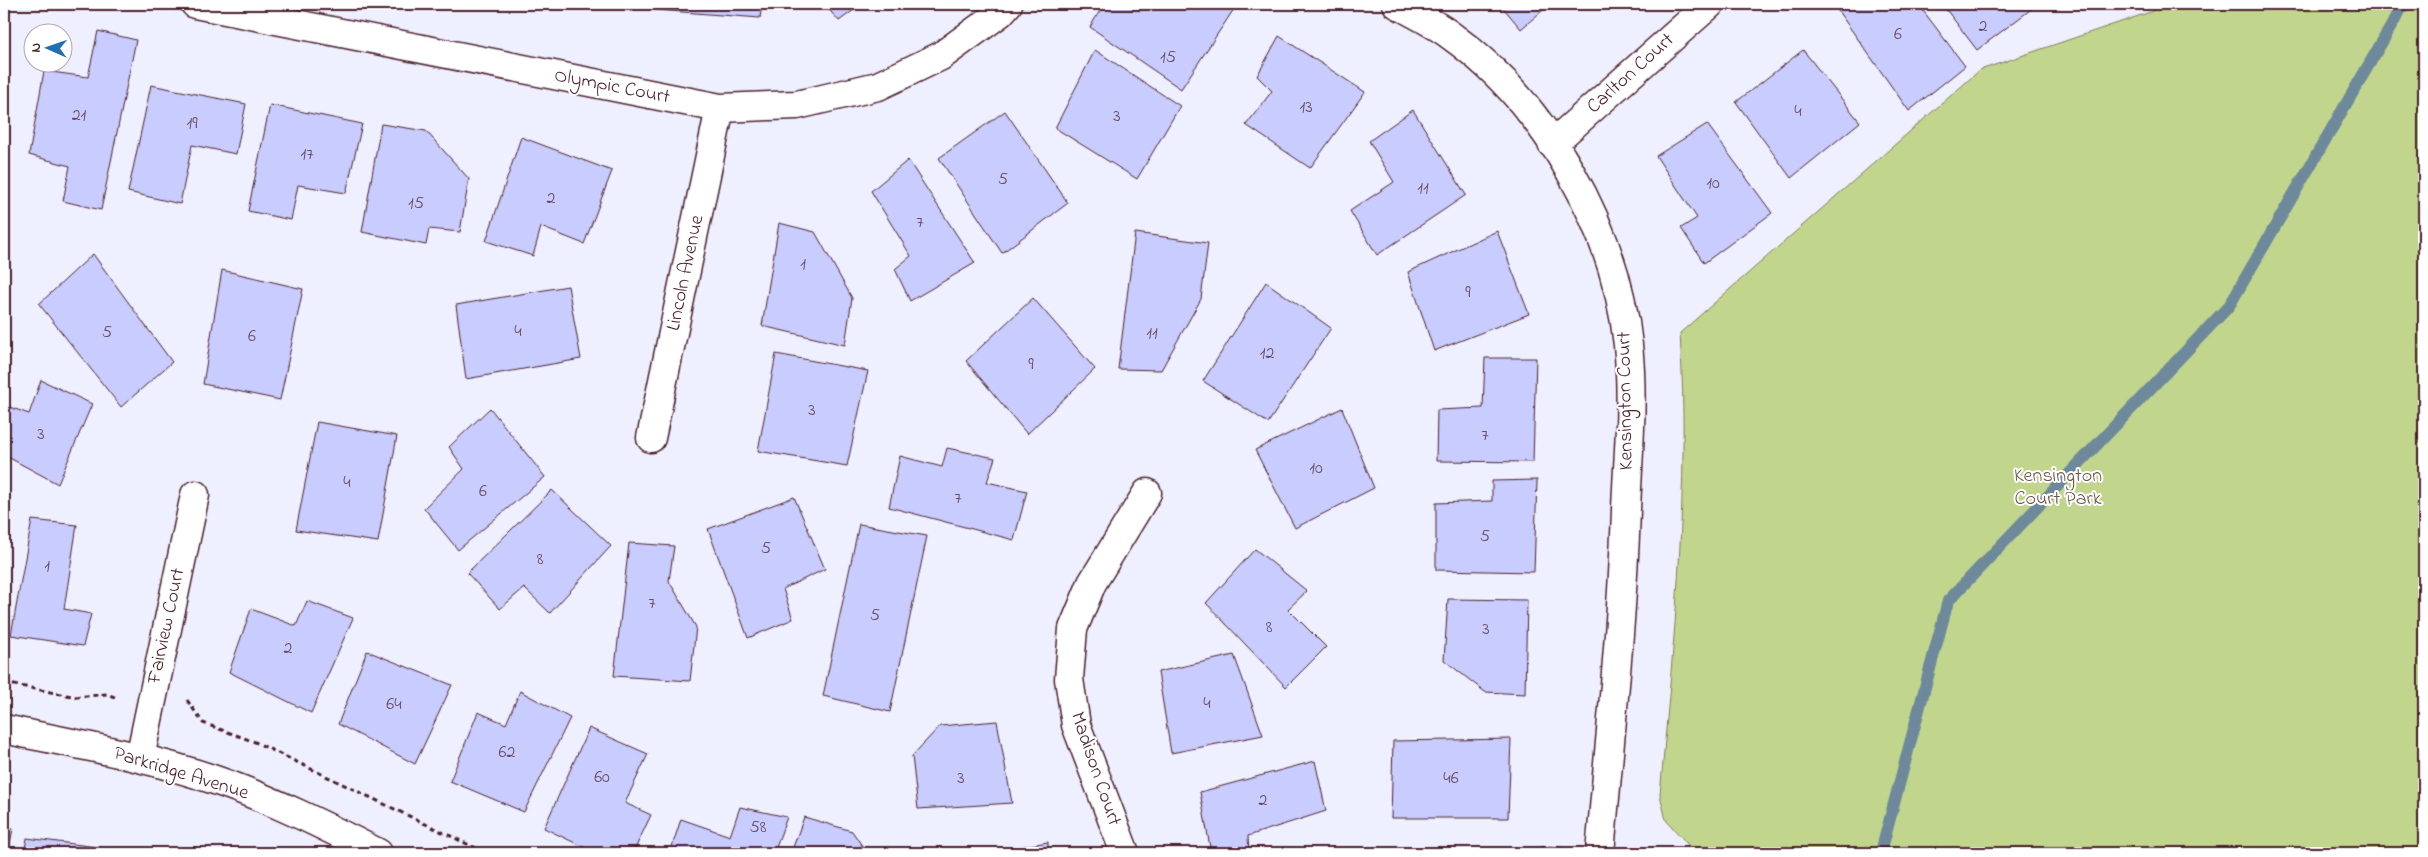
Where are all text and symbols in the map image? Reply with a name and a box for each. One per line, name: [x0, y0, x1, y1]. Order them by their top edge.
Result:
house number: 2: [1979, 14, 1988, 40]
north arrow: [22, 22, 72, 72]
house number: 6: [1894, 22, 1902, 48]
street label: Carlton Court: [1581, 27, 1681, 121]
text: N: [26, 43, 47, 53]
house number: 15: [1160, 45, 1176, 71]
street label: Olympic Court: [552, 62, 673, 112]
house number: 13: [1299, 95, 1313, 121]
house number: 4: [1794, 99, 1802, 125]
house number: 21: [72, 103, 87, 129]
house number: 3: [1113, 104, 1121, 130]
house number: 19: [186, 111, 198, 137]
house number: 17: [300, 142, 314, 168]
house number: 5: [998, 167, 1008, 193]
house number: 10: [1706, 171, 1720, 197]
house number: 11: [1417, 176, 1429, 202]
house number: 2: [547, 186, 556, 212]
house number: 15: [408, 191, 424, 217]
house number: 7: [916, 210, 924, 236]
street label: Lincoln Avenue: [660, 212, 712, 334]
house number: 1: [800, 252, 806, 278]
house number: 9: [1465, 280, 1471, 306]
house number: 4: [514, 319, 522, 345]
house number: 5: [102, 320, 112, 346]
house number: 11: [1146, 321, 1158, 347]
house number: 6: [248, 324, 256, 350]
street label: Kensington Court: [1610, 331, 1643, 471]
house number: 12: [1260, 341, 1274, 367]
house number: 9: [1028, 352, 1034, 378]
house number: 3: [808, 398, 816, 424]
house number: 3: [37, 422, 45, 448]
house number: 7: [1481, 423, 1489, 449]
house number: 10: [1309, 456, 1323, 482]
park label: Kensington Court Park: [2014, 462, 2102, 514]
house number: 4: [343, 470, 351, 496]
house number: 6: [479, 479, 487, 505]
house number: 7: [954, 486, 962, 512]
house number: 5: [1480, 524, 1490, 550]
house number: 5: [761, 536, 771, 562]
house number: 8: [537, 547, 544, 573]
house number: 1: [44, 554, 50, 580]
street label: Fairview Court: [140, 565, 193, 688]
house number: 7: [648, 591, 656, 617]
house number: 5: [870, 603, 880, 629]
house number: 8: [1266, 615, 1273, 641]
house number: 3: [1482, 617, 1490, 643]
house number: 2: [284, 636, 293, 662]
house number: 4: [1203, 691, 1211, 717]
house number: 64: [386, 692, 402, 718]
street label: Madison Court: [1062, 708, 1128, 830]
street label: Parkridge Avenue: [110, 740, 252, 809]
house number: 62: [499, 740, 515, 766]
house number: 60: [594, 765, 610, 791]
house number: 3: [957, 766, 965, 792]
house number: 46: [1443, 766, 1459, 792]
house number: 2: [1259, 788, 1268, 814]
house number: 58: [749, 815, 767, 841]

